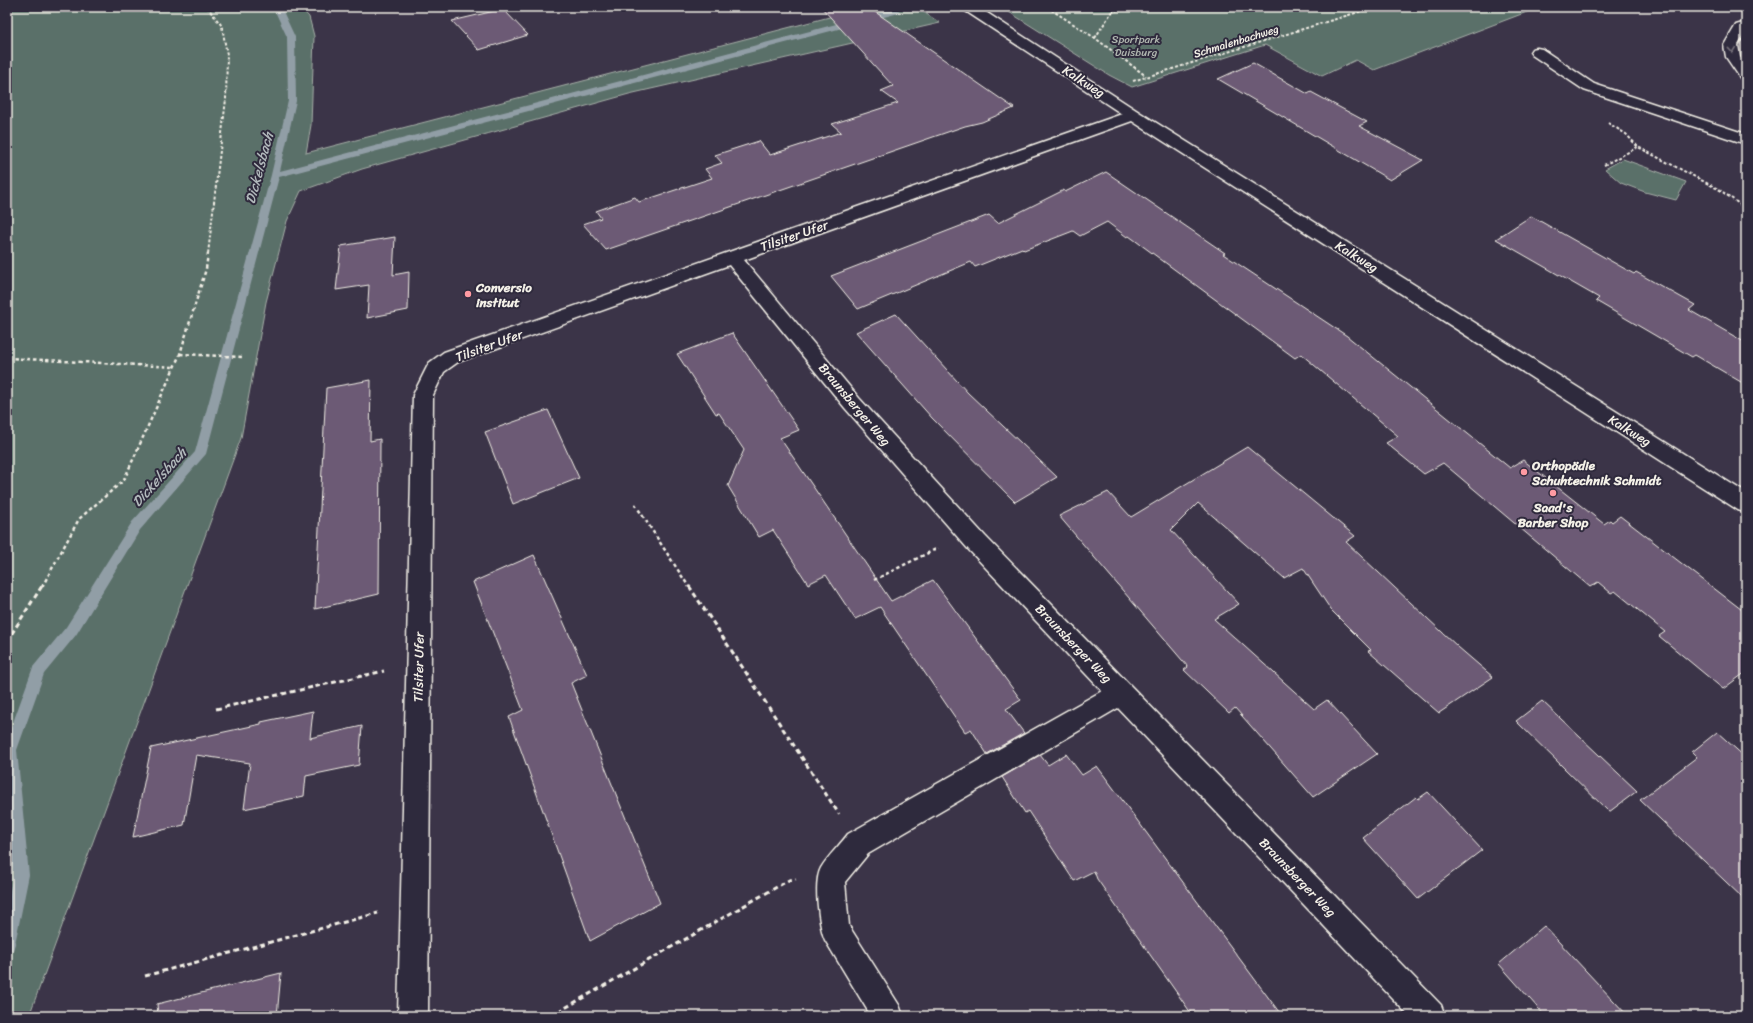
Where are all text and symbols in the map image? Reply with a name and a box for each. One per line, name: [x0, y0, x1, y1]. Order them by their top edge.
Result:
street label: Schmalenbachweg: [1191, 19, 1282, 63]
park label: Sportpark Duisburg: [1112, 30, 1161, 62]
one-way arrow: [1728, 47, 1737, 53]
street label: Kalkweg: [1058, 59, 1110, 104]
water label: Dickelsbach: [238, 128, 281, 207]
street label: Tilsiter Ufer: [757, 213, 832, 258]
street label: Kalkweg: [1331, 234, 1383, 279]
place label: Conversio institut: [475, 276, 532, 314]
marker: Conversio institut: [463, 289, 473, 299]
street label: Tilsiter Ufer: [452, 322, 527, 368]
street label: Braunsberger Weg: [813, 357, 897, 452]
street label: Kalkweg: [1604, 408, 1656, 453]
water label: Dickelsbach: [126, 441, 194, 513]
place label: Orthopädie Schuhtechnik Schmidt: [1531, 454, 1662, 492]
marker: Orthopädie Schuhtechnik Schmidt: [1519, 467, 1529, 477]
marker: Saad's Barber Shop: [1548, 488, 1558, 498]
place label: Saad's Barber Shop: [1518, 496, 1588, 534]
street label: Braunsberger Weg: [1029, 598, 1118, 689]
street label: Tilsiter Ufer: [406, 631, 431, 702]
street label: Braunsberger Weg: [1253, 832, 1342, 923]

